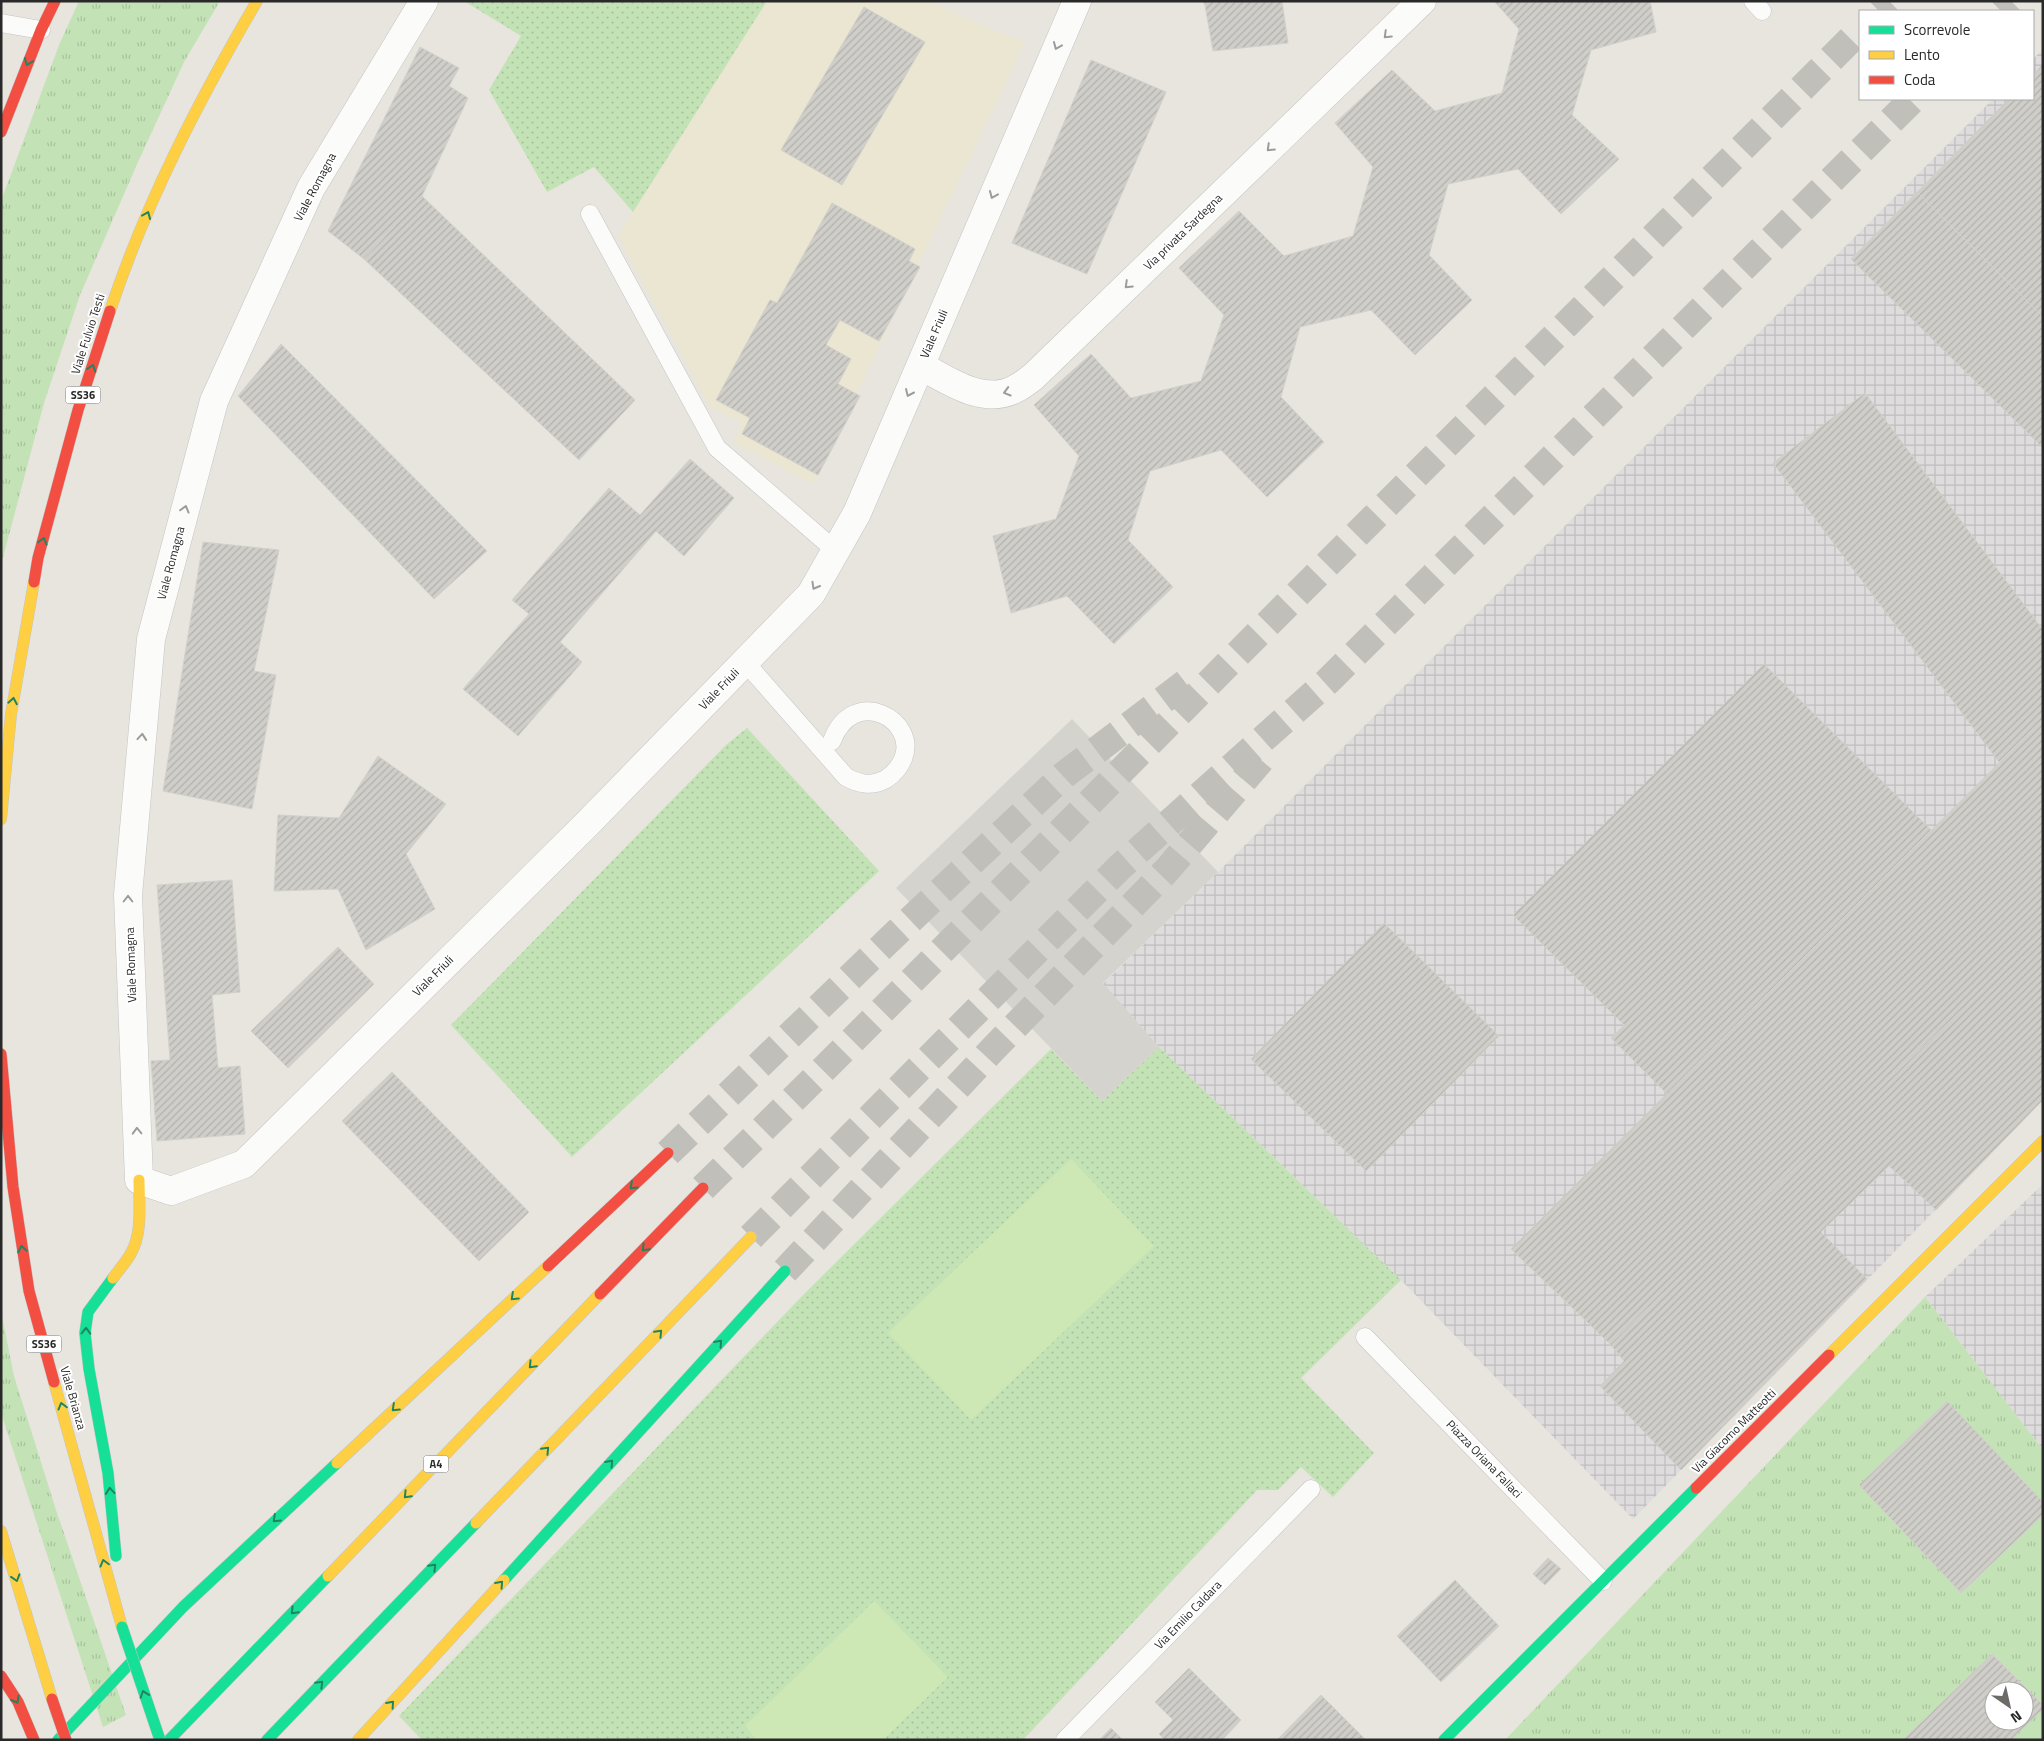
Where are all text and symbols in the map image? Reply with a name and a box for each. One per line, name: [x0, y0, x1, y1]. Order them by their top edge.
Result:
legend: [1859, 10, 2034, 100]
text: Scorrevole: [1904, 18, 1970, 41]
one-way arrow: [1383, 29, 1392, 38]
one-way arrow: [1053, 41, 1064, 50]
text: Lento: [1904, 43, 1940, 66]
one-way arrow: [24, 57, 35, 66]
text: Coda: [1904, 68, 1936, 91]
one-way arrow: [1267, 142, 1276, 151]
street label: Viale Romagna: [288, 149, 341, 225]
street label: Via privata Sardegna: [1139, 189, 1226, 274]
one-way arrow: [989, 190, 1000, 199]
one-way arrow: [141, 211, 152, 220]
one-way arrow: [1125, 280, 1134, 289]
street label: Viale Fulvio Testi: [66, 291, 109, 376]
street label: Viale Friuli: [915, 306, 952, 361]
one-way arrow: [86, 364, 96, 373]
road number: SS36: [66, 386, 100, 404]
one-way arrow: [1003, 386, 1011, 396]
one-way arrow: [904, 388, 915, 397]
one-way arrow: [179, 505, 190, 514]
street label: Viale Romagna: [152, 524, 189, 602]
one-way arrow: [37, 538, 47, 546]
one-way arrow: [812, 581, 822, 590]
street label: Viale Friuli: [694, 663, 743, 714]
one-way arrow: [7, 696, 17, 705]
one-way arrow: [136, 733, 147, 741]
one-way arrow: [123, 895, 133, 902]
street label: Viale Romagna: [120, 927, 141, 1003]
street label: Viale Friuli: [408, 951, 458, 1001]
one-way arrow: [132, 1127, 143, 1135]
one-way arrow: [629, 1180, 638, 1189]
one-way arrow: [642, 1243, 651, 1252]
one-way arrow: [18, 1245, 28, 1253]
one-way arrow: [510, 1291, 519, 1300]
one-way arrow: [80, 1327, 91, 1335]
one-way arrow: [653, 1330, 662, 1339]
road number: SS36: [27, 1336, 62, 1352]
one-way arrow: [713, 1340, 722, 1349]
one-way arrow: [529, 1359, 538, 1368]
street label: Viale Brianza: [55, 1364, 92, 1432]
street label: Via Giacomo Matteotti: [1687, 1384, 1780, 1477]
one-way arrow: [57, 1402, 68, 1411]
one-way arrow: [392, 1402, 401, 1411]
street label: Piazza Oriana Fallaci: [1442, 1415, 1527, 1502]
one-way arrow: [540, 1447, 549, 1456]
road number: A4: [424, 1456, 448, 1472]
one-way arrow: [604, 1460, 613, 1469]
one-way arrow: [105, 1487, 116, 1495]
one-way arrow: [404, 1489, 413, 1498]
one-way arrow: [273, 1513, 282, 1522]
one-way arrow: [100, 1560, 110, 1568]
one-way arrow: [427, 1564, 436, 1573]
one-way arrow: [10, 1573, 20, 1582]
street label: Via Emilio Caldara: [1150, 1576, 1226, 1654]
one-way arrow: [494, 1580, 503, 1589]
one-way arrow: [291, 1606, 300, 1615]
one-way arrow: [314, 1681, 323, 1690]
north arrow: [1984, 1681, 2034, 1731]
one-way arrow: [140, 1690, 150, 1698]
one-way arrow: [10, 1694, 20, 1703]
one-way arrow: [385, 1700, 394, 1709]
text: N: [2007, 1706, 2026, 1729]

